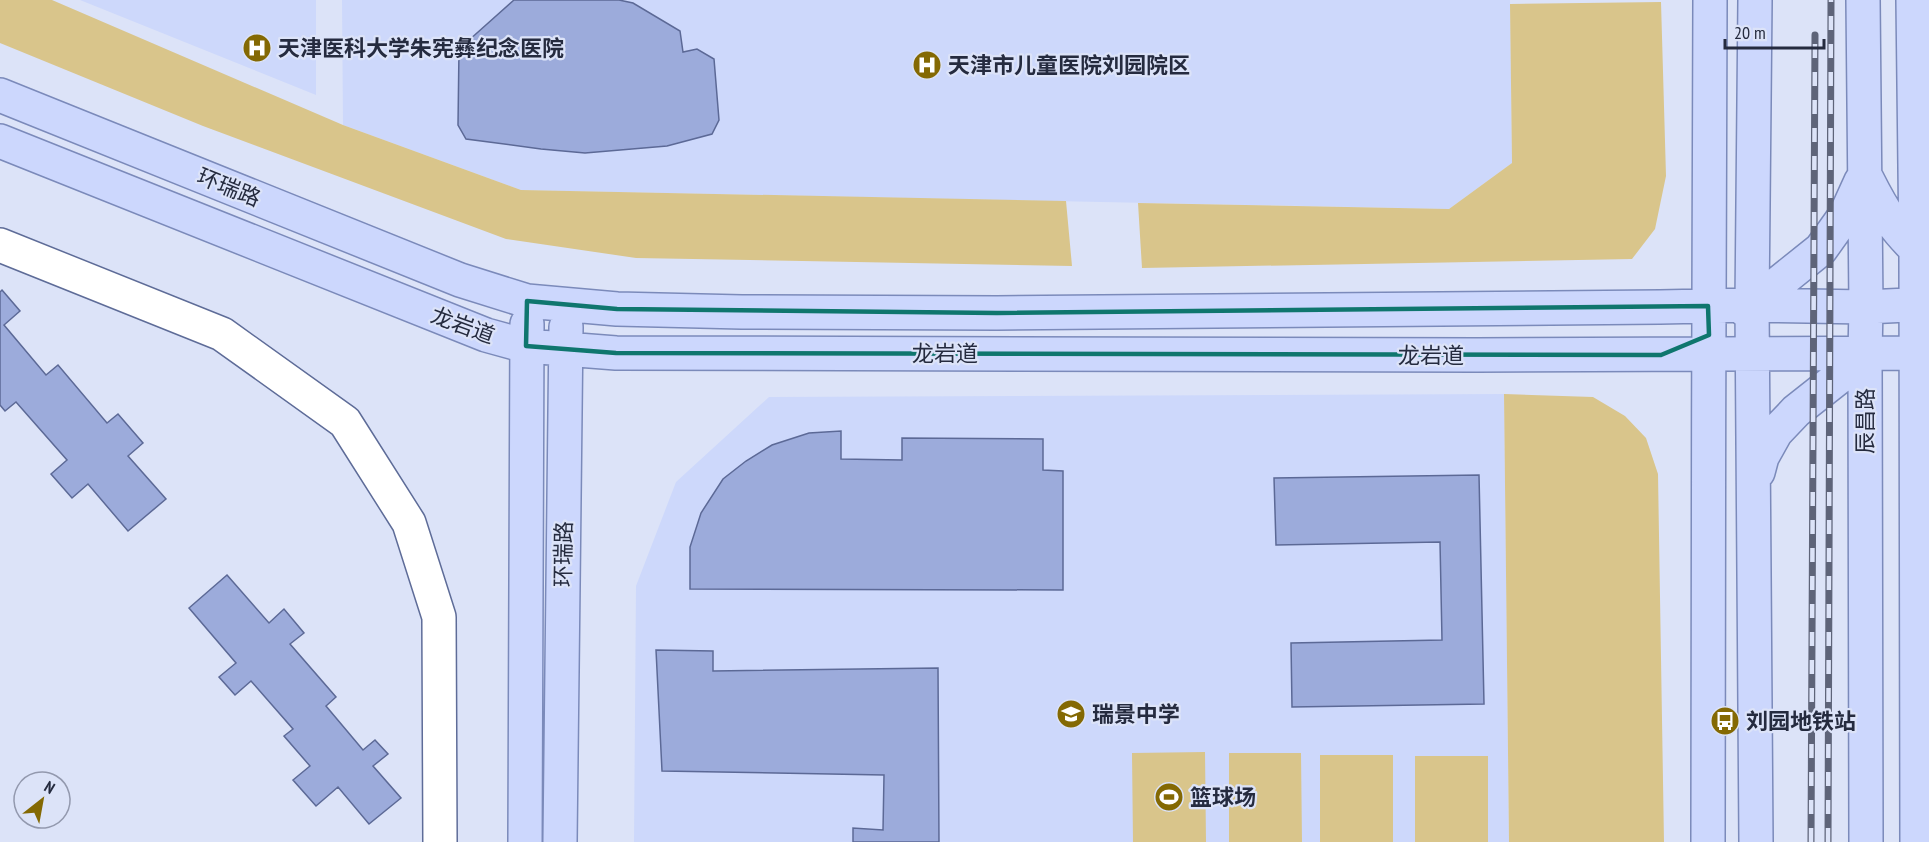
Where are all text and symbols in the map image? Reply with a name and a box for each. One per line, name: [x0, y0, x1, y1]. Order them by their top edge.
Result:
scale bar: [1725, 12, 1824, 50]
text: 20 m: [1734, 21, 1766, 44]
hospital icon: 天津医科大学朱宪彝纪念医院: [241, 32, 273, 64]
place label: 天津医科大学朱宪彝纪念医院: [278, 34, 564, 62]
hospital icon: 天津市儿童医院刘园院区: [911, 49, 943, 81]
place label: 天津市儿童医院刘园院区: [948, 51, 1190, 79]
street label: 环瑞路: [193, 162, 265, 212]
street label: 龙岩道: [427, 301, 499, 349]
street label: 龙岩道: [912, 339, 978, 367]
street label: 龙岩道: [1398, 341, 1464, 369]
street label: 辰昌路: [1851, 388, 1879, 454]
street label: 环瑞路: [548, 521, 578, 587]
school or university icon: 瑞景中学: [1055, 698, 1087, 730]
place label: 瑞景中学: [1092, 700, 1180, 728]
bus stop icon: 刘园地铁站: [1709, 705, 1741, 737]
place label: 刘园地铁站: [1746, 707, 1856, 735]
north arrow: [12, 770, 72, 830]
text: N: [41, 776, 59, 798]
sports icon: 篮球场: [1153, 781, 1185, 813]
place label: 篮球场: [1190, 783, 1256, 811]

